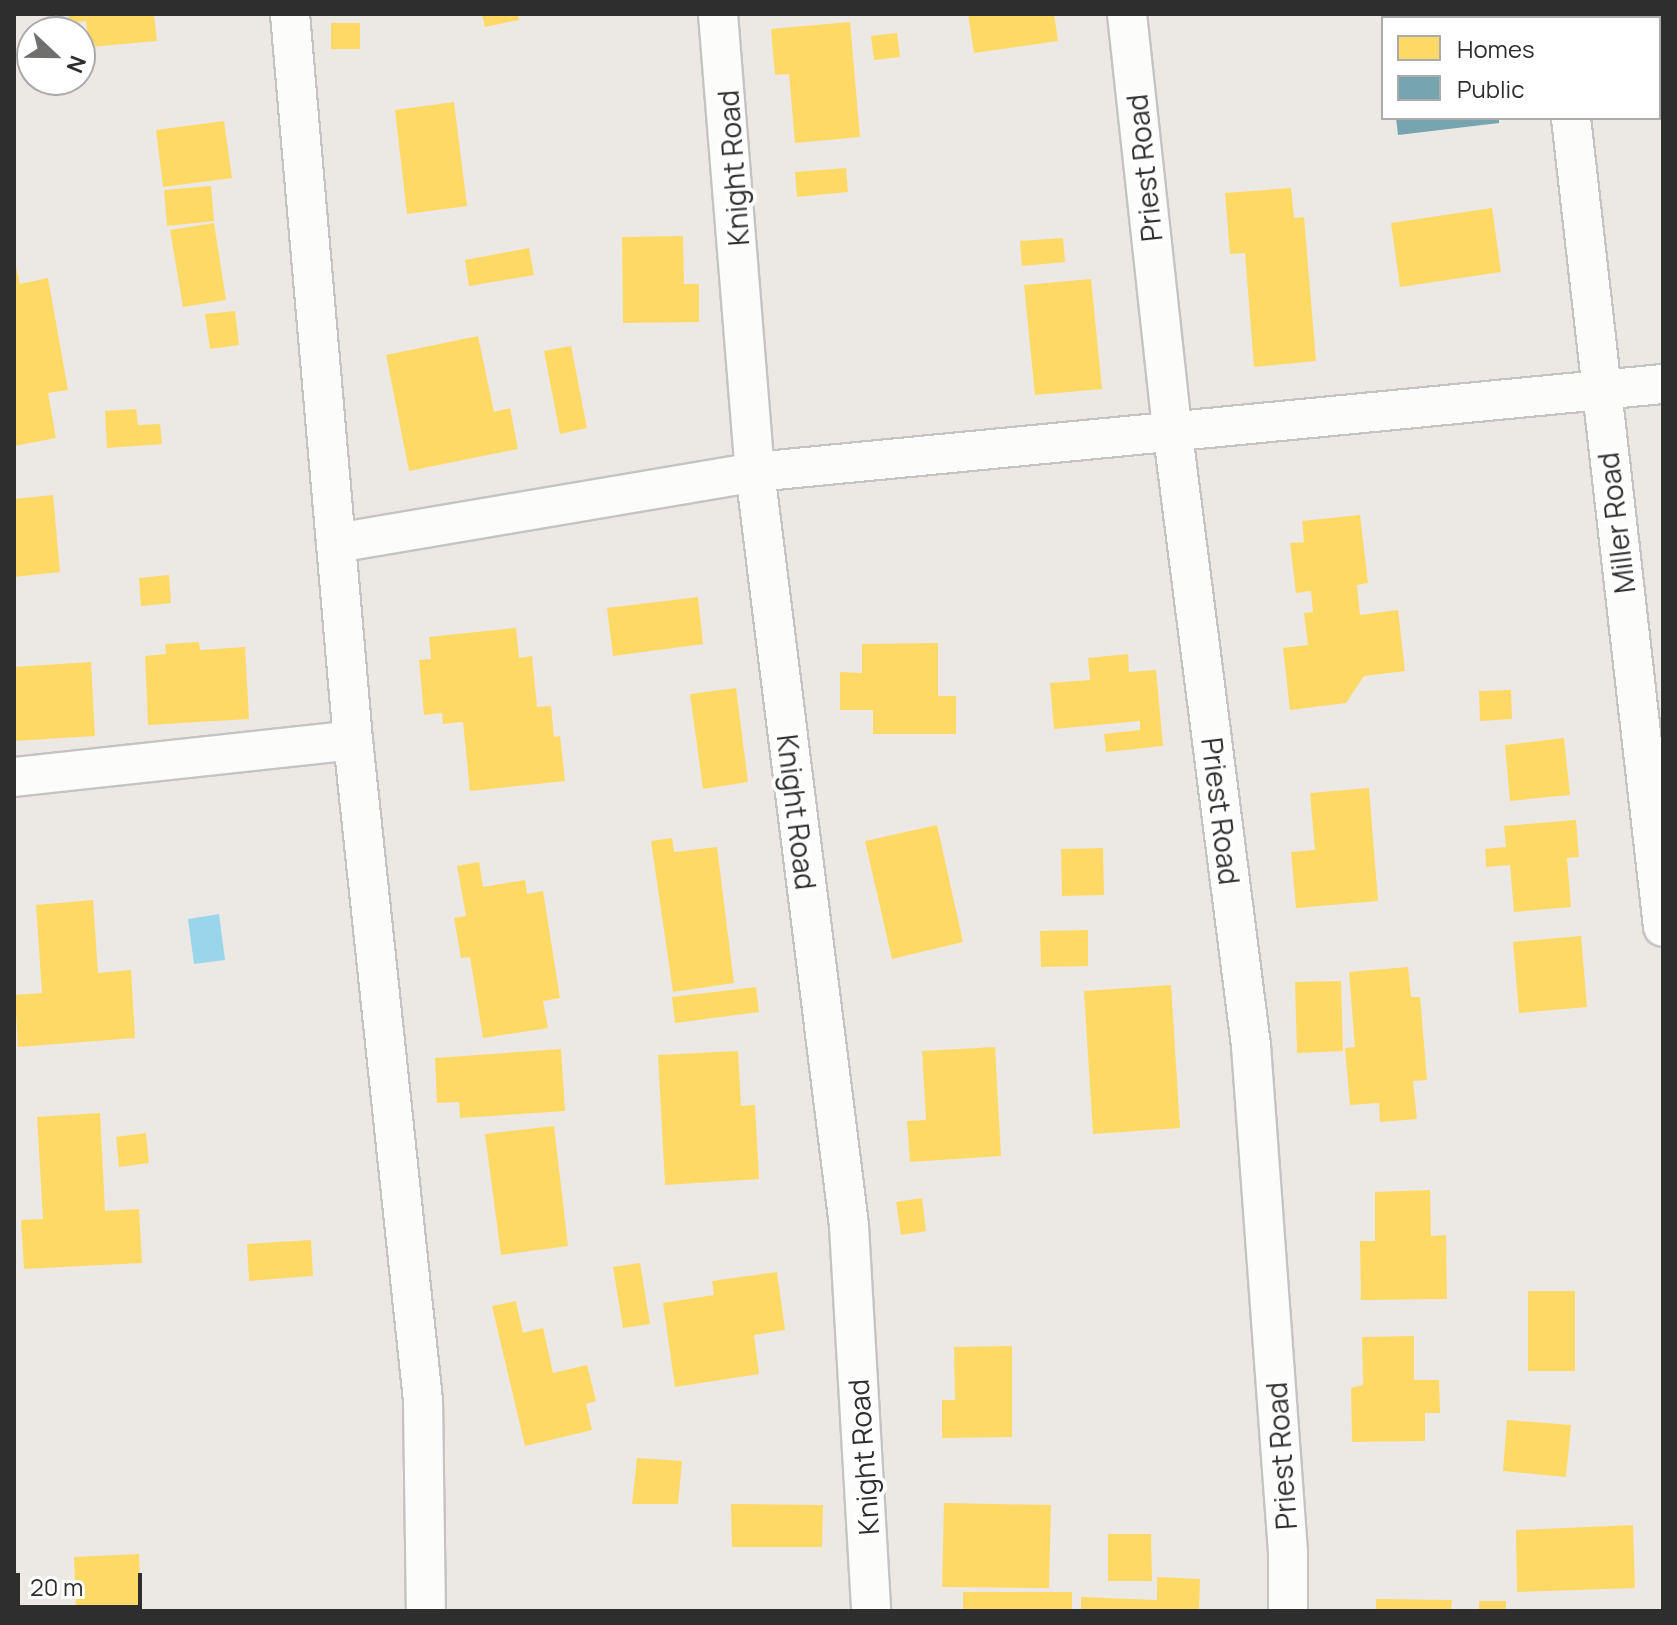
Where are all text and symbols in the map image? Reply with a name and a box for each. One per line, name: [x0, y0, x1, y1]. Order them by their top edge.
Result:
north arrow: [16, 16, 96, 96]
legend: [1381, 16, 1661, 120]
text: Homes: [1457, 32, 1535, 65]
text: N: [60, 51, 93, 77]
text: Public: [1457, 72, 1524, 105]
street label: Knight Road: [711, 89, 755, 247]
street label: Priest Road: [1120, 93, 1168, 243]
street label: Miller Road: [1591, 451, 1641, 595]
street label: Knight Road: [771, 732, 823, 892]
street label: Priest Road: [1195, 736, 1247, 886]
street label: Knight Road: [841, 1378, 885, 1536]
street label: Priest Road: [1259, 1381, 1303, 1531]
scale bar: [20, 1557, 146, 1607]
text: 20 m: [30, 1570, 83, 1603]

